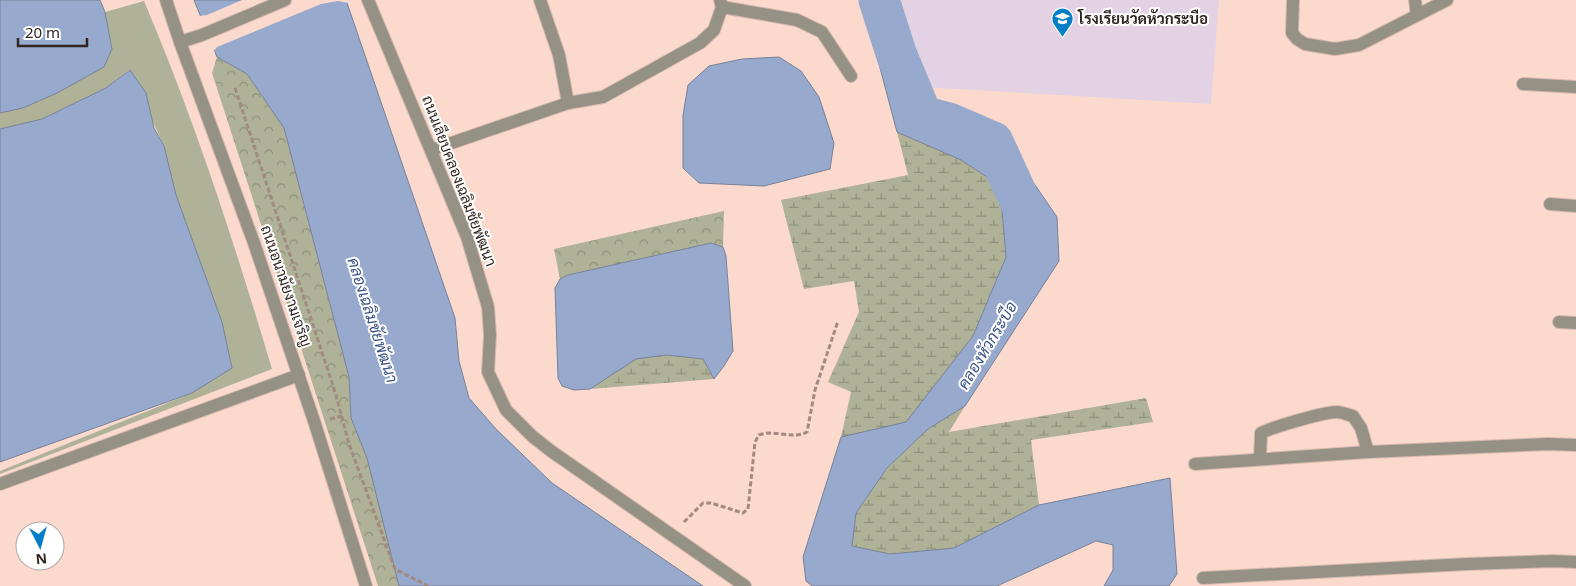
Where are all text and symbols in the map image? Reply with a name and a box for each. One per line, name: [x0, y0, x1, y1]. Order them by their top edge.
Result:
school or university icon: โรงเรียนวัดหัวกระบือ: [1050, 7, 1074, 38]
place label: โรงเรียนวัดหัวกระบือ: [1077, 8, 1208, 28]
scale bar: [18, 15, 86, 47]
text: 20 m: [25, 22, 60, 42]
street label: ถนนเลียบคลองเฉลิมชัยพัฒนา: [418, 92, 502, 269]
street label: ถนนอนามัยงามเจริญ: [257, 222, 317, 349]
water label: คลองเฉลิมชัยพัฒนา: [342, 255, 404, 386]
water label: คลองหัวกระบือ: [952, 297, 1022, 393]
north arrow: [15, 521, 65, 571]
text: N: [35, 549, 48, 569]

